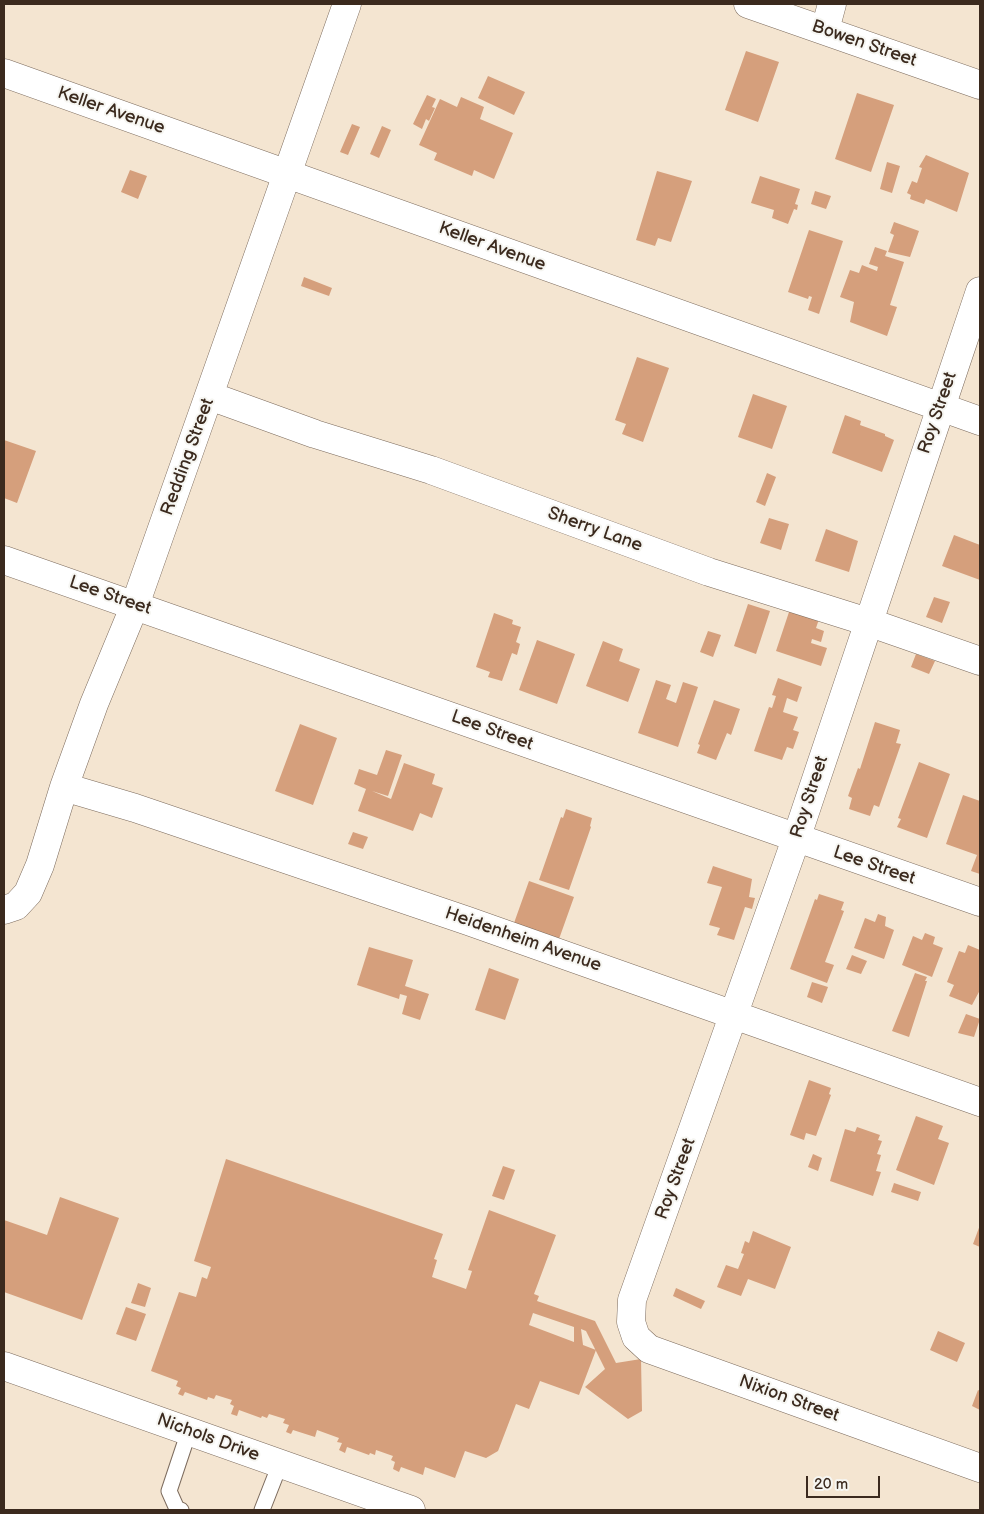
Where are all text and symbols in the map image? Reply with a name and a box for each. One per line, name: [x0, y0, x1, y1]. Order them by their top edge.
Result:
street label: Bowen Street: [809, 16, 919, 72]
street label: Keller Avenue: [54, 82, 168, 140]
street label: Keller Avenue: [435, 218, 549, 276]
street label: Roy Street: [914, 369, 962, 457]
street label: Redding Street: [157, 395, 219, 519]
street label: Sherry Lane: [545, 503, 645, 557]
street label: Lee Street: [66, 572, 154, 620]
street label: Lee Street: [448, 706, 536, 756]
street label: Roy Street: [787, 753, 833, 841]
street label: Lee Street: [830, 842, 918, 890]
street label: Heidenheim Avenue: [442, 903, 604, 977]
street label: Roy Street: [651, 1135, 701, 1223]
street label: Nixion Street: [736, 1371, 842, 1427]
street label: Nichols Drive: [154, 1409, 262, 1467]
scale bar: [809, 1466, 883, 1498]
text: 20 m: [814, 1475, 848, 1494]

